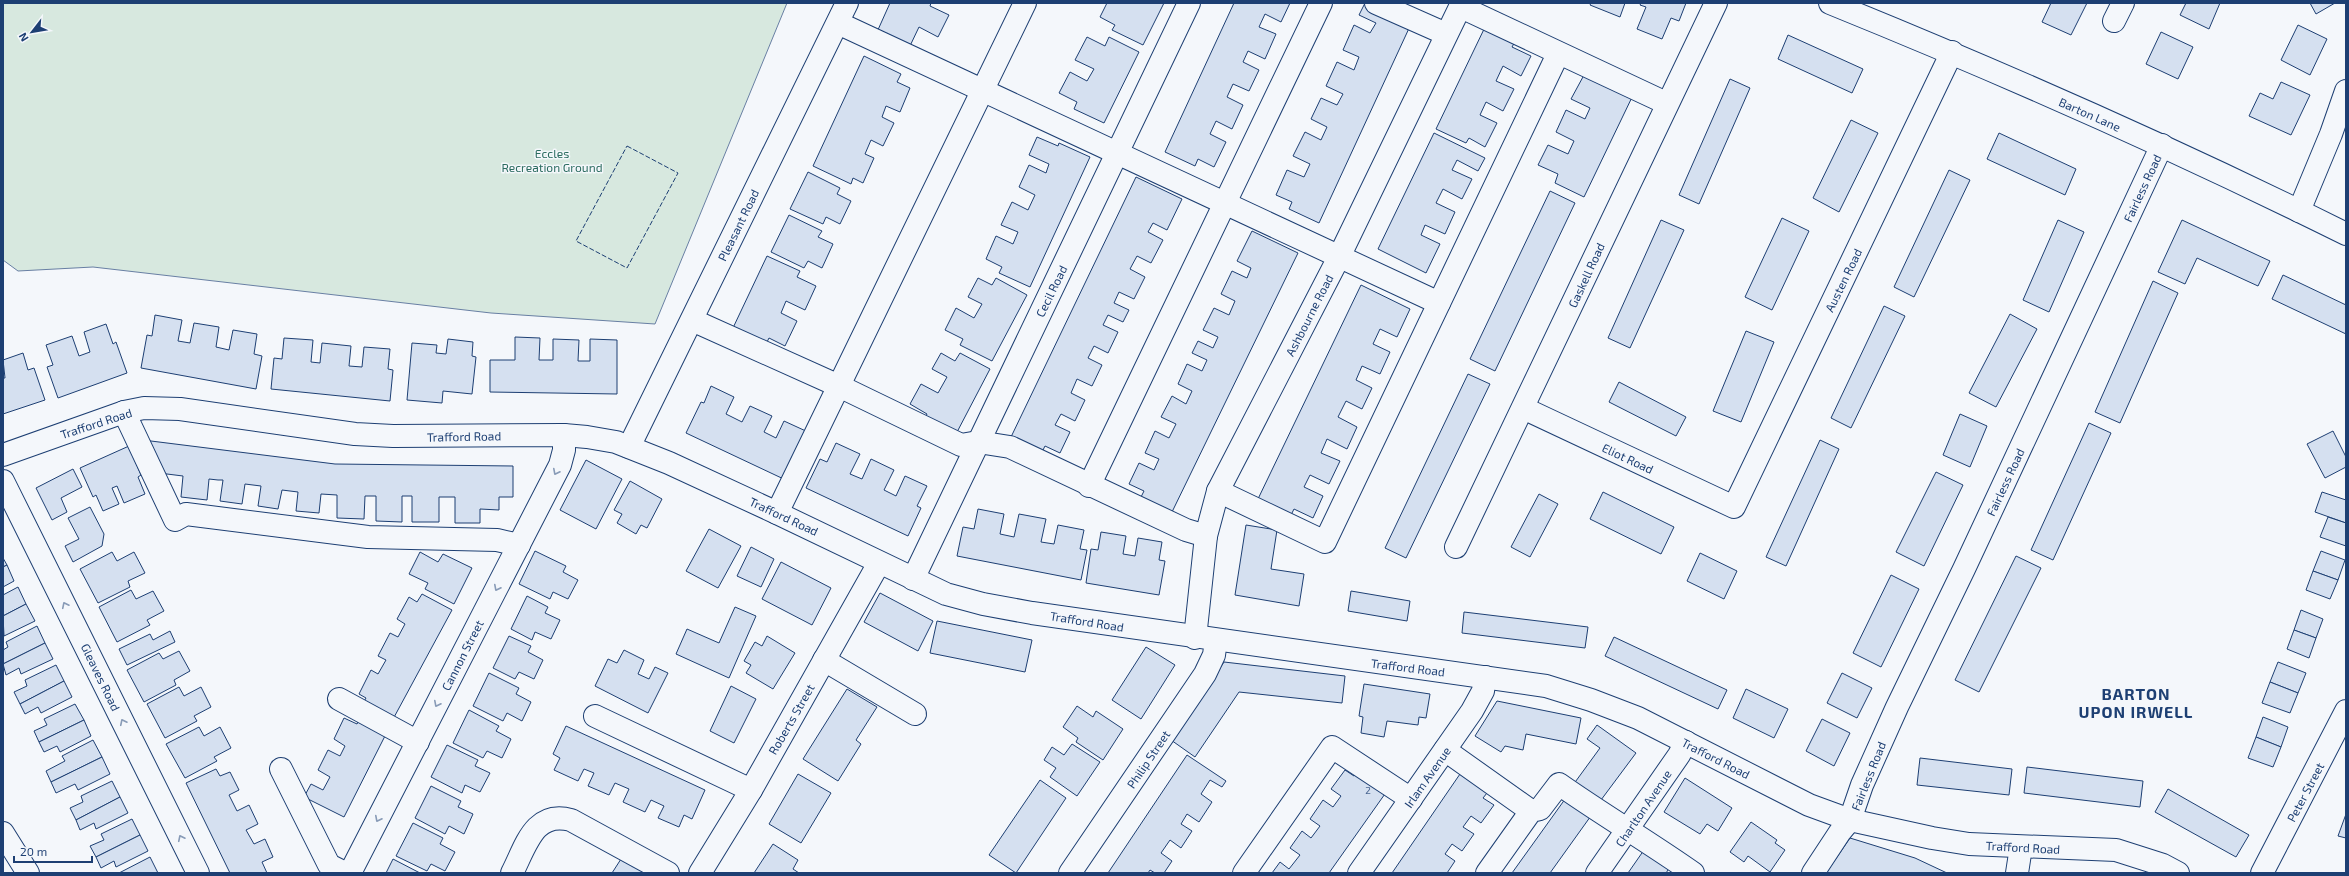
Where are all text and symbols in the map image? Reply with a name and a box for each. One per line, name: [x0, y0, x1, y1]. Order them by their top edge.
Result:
north arrow: [12, 12, 52, 52]
text: N: [15, 31, 31, 44]
street label: Barton Lane: [2057, 94, 2123, 134]
park label: Eccles Recreation Ground: [501, 146, 603, 174]
street label: Fairless Road: [2120, 152, 2164, 224]
street label: Pleasant Road: [715, 187, 761, 263]
street label: Gaskell Road: [1565, 240, 1607, 310]
street label: Austen Road: [1822, 246, 1864, 314]
street label: Cecil Road: [1032, 263, 1070, 319]
street label: Ashbourne Road: [1282, 272, 1336, 358]
street label: Trafford Road: [58, 405, 134, 441]
street label: Trafford Road: [427, 428, 501, 444]
street label: Eliot Road: [1600, 440, 1656, 476]
street label: Fairless Road: [1983, 446, 2027, 518]
one-way arrow: [553, 468, 561, 476]
street label: Trafford Road: [747, 494, 821, 538]
one-way arrow: [494, 584, 501, 591]
one-way arrow: [62, 602, 70, 610]
street label: Trafford Road: [1049, 608, 1125, 634]
street label: Cannon Street: [438, 617, 486, 693]
street label: Gleaves Road: [79, 641, 123, 713]
street label: Trafford Road: [1370, 656, 1446, 678]
street label: Roberts Street: [765, 681, 817, 757]
district label: BARTON UPON IRWELL: [2079, 684, 2193, 721]
one-way arrow: [434, 699, 442, 707]
one-way arrow: [120, 718, 128, 726]
street label: Philip Street: [1124, 727, 1173, 791]
street label: Trafford Road: [1680, 735, 1752, 781]
street label: Fairless Road: [1848, 739, 1888, 813]
street label: Irlam Avenue: [1401, 744, 1453, 810]
street label: Peter Street: [2284, 760, 2327, 824]
street label: Charlton Avenue: [1612, 767, 1674, 849]
house number: 2: [1365, 784, 1371, 796]
one-way arrow: [375, 815, 382, 822]
one-way arrow: [178, 835, 186, 842]
scale bar: [14, 838, 92, 864]
street label: Trafford Road: [1985, 838, 2061, 856]
text: 20 m: [20, 844, 47, 858]

